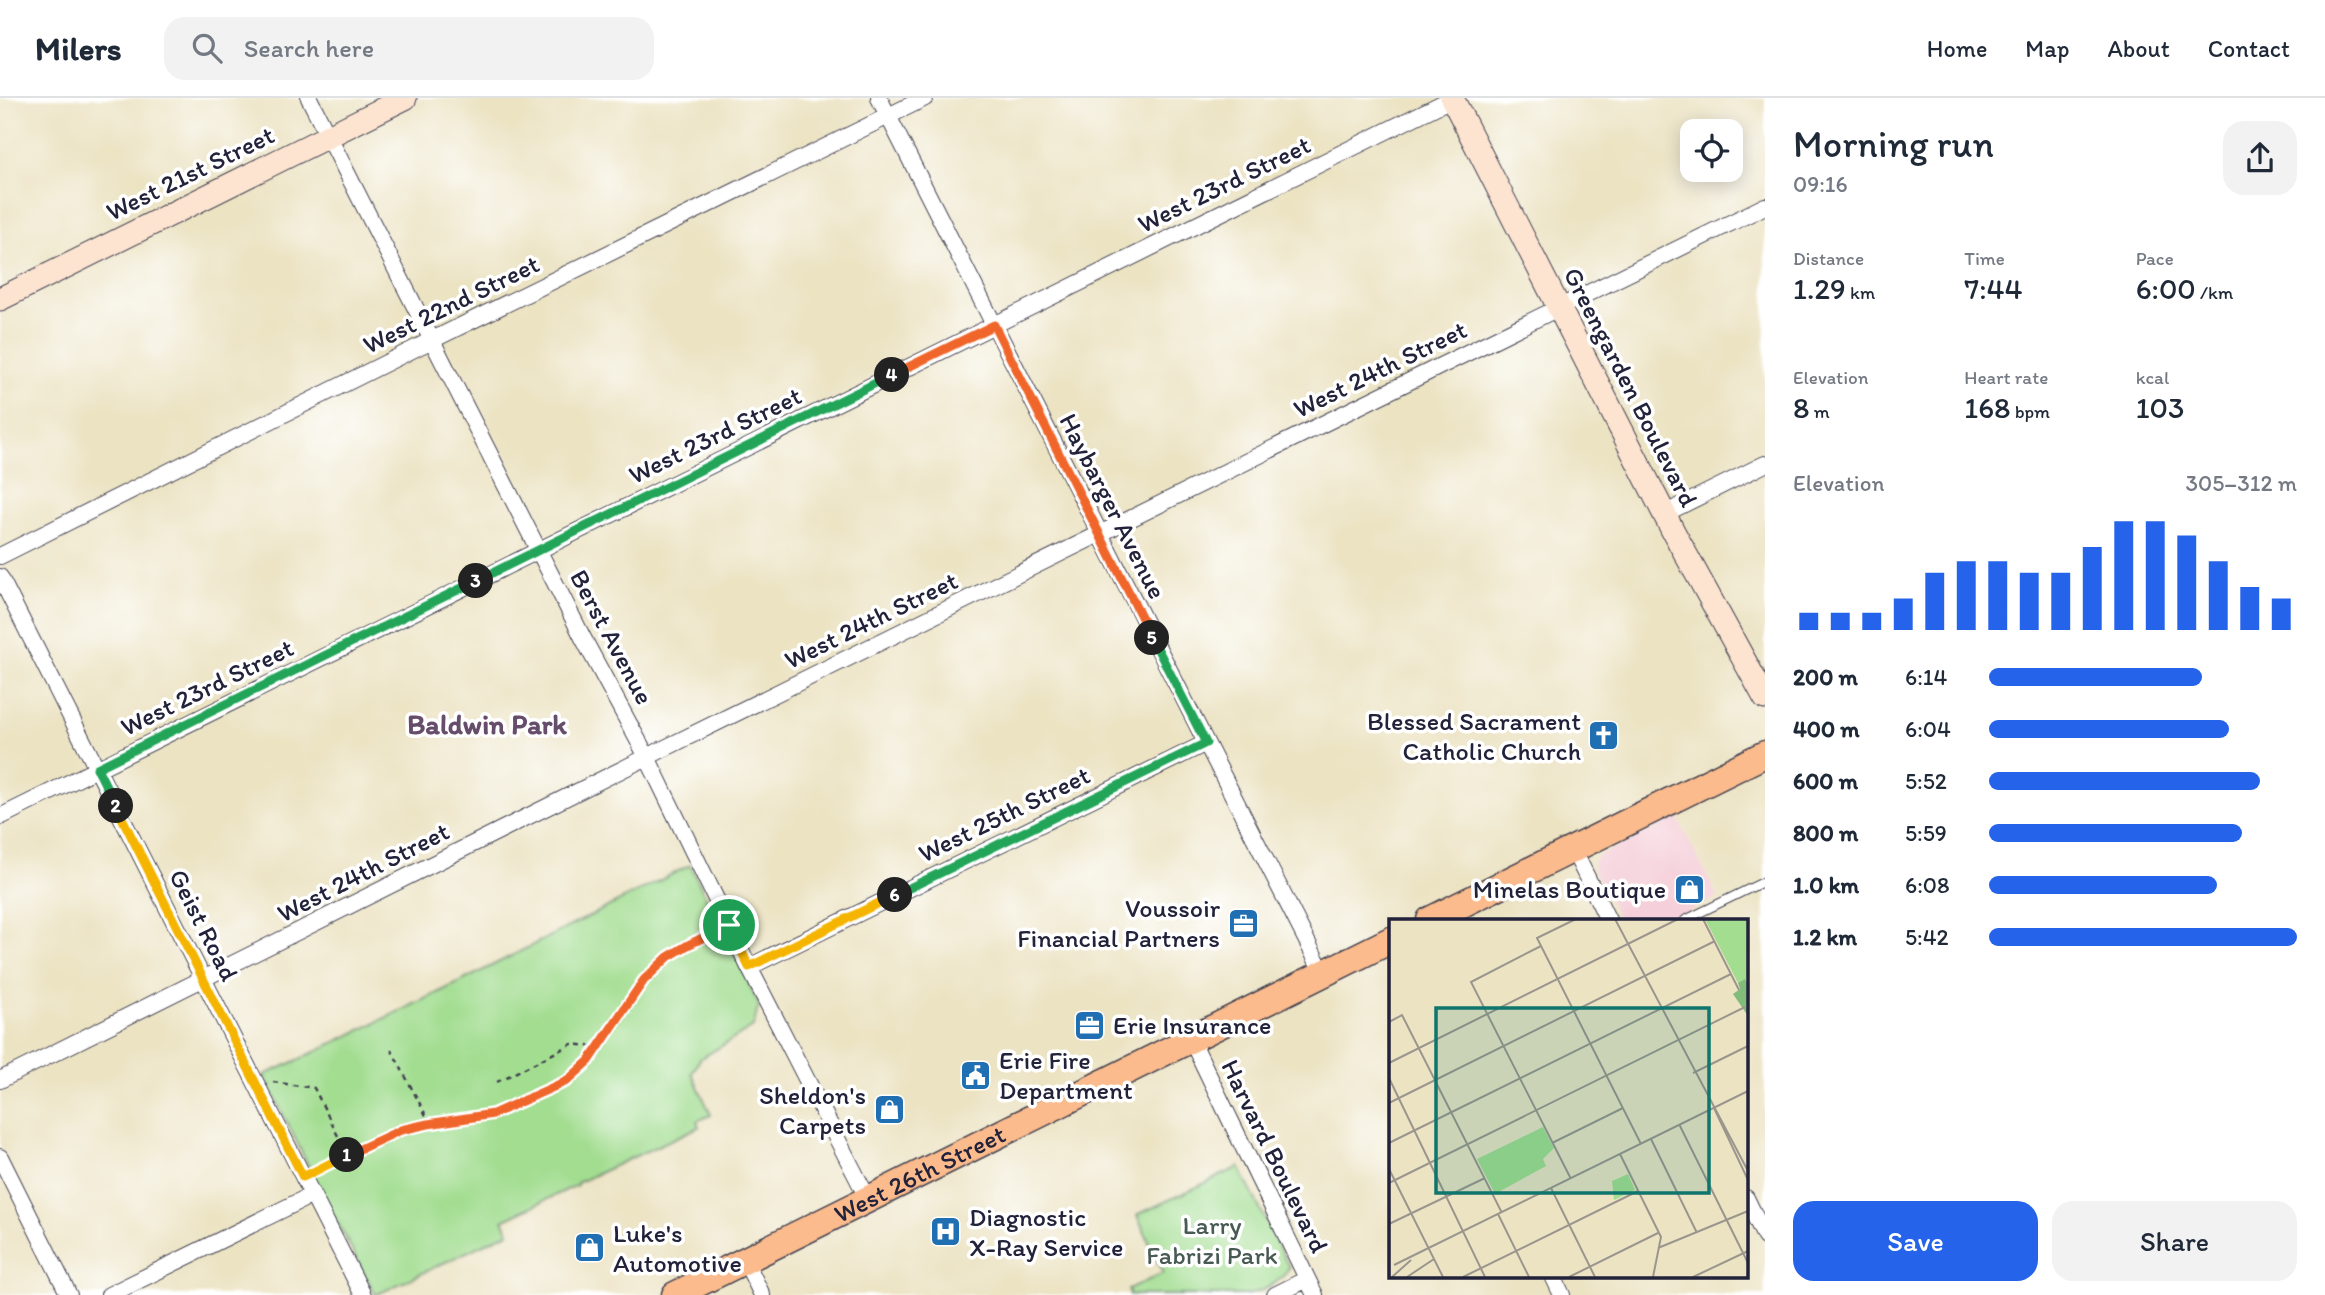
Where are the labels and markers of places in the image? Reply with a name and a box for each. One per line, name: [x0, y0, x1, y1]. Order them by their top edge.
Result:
pin: 4: [874, 358, 910, 392]
pin: 3: [458, 564, 494, 598]
pin: 5: [1134, 620, 1170, 656]
place label: Blessed Sacrament Catholic Church: [1367, 705, 1581, 767]
church icon: Blessed Sacrament Catholic Church: [1587, 719, 1621, 753]
pin: 2: [99, 788, 134, 824]
shop icon: Minelas Boutique: [1672, 872, 1706, 906]
place label: Minelas Boutique: [1473, 873, 1666, 905]
pin: 6: [878, 878, 912, 912]
place label: Voussoir Financial Partners: [1017, 892, 1221, 954]
pin: [699, 895, 759, 955]
office icon: Voussoir Financial Partners: [1226, 906, 1260, 940]
office icon: Erie Insurance: [1073, 1008, 1107, 1042]
place label: Erie Insurance: [1113, 1009, 1271, 1041]
place label: Erie Fire Department: [999, 1044, 1133, 1106]
public building icon: Erie Fire Department: [959, 1058, 993, 1092]
place label: Sheldon's Carpets: [759, 1079, 866, 1141]
shop icon: Sheldon's Carpets: [872, 1093, 906, 1127]
pin: 1: [330, 1138, 364, 1172]
place label: Diagnostic X-Ray Service: [969, 1201, 1124, 1263]
hospital icon: Diagnostic X-Ray Service: [929, 1215, 963, 1249]
place label: Luke's Automotive: [613, 1217, 742, 1279]
shop icon: Luke's Automotive: [573, 1231, 607, 1265]

